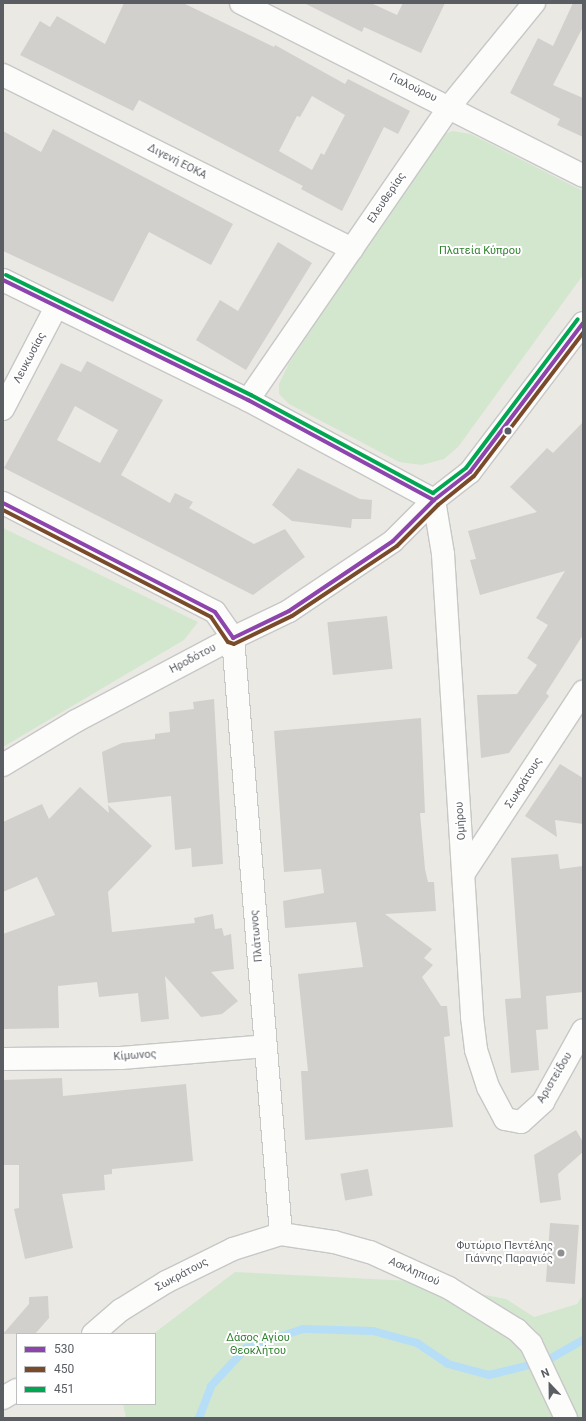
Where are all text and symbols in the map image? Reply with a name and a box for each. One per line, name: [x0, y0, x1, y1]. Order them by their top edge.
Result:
street label: Γιαλούρου: [387, 71, 439, 105]
street label: Διγενή ΕΟΚΑ: [145, 141, 209, 183]
street label: Ελευθερίας: [365, 170, 409, 226]
park label: Πλατεία Κύπρου: [439, 244, 521, 258]
street label: Λευκωσίας: [11, 330, 49, 386]
unlabelled marker: [503, 426, 513, 436]
street label: Ηροδότου: [168, 641, 218, 677]
street label: Σωκράτους: [503, 755, 545, 811]
street label: Ομήρου: [453, 801, 469, 841]
street label: Πλάτωνος: [248, 909, 266, 963]
street label: Κίμωνος: [113, 1048, 157, 1064]
street label: Αριστείδου: [535, 1050, 575, 1106]
place label: Φυτώριο Πεντέλης Γιάννης Παραγιός: [456, 1240, 553, 1266]
marker: Φυτώριο Πεντέλης Γιάννης Παραγιός: [556, 1248, 566, 1258]
street label: Ασκληπιού: [387, 1255, 441, 1289]
street label: Σωκράτους: [153, 1256, 211, 1294]
park label: Δάσος Αγίου Θεοκλήτου: [226, 1332, 290, 1358]
legend: [16, 1333, 156, 1405]
text: 530: [54, 1342, 74, 1356]
text: 450: [54, 1362, 74, 1376]
north arrow: [530, 1365, 570, 1405]
text: N: [539, 1366, 551, 1381]
text: 451: [54, 1382, 74, 1396]

